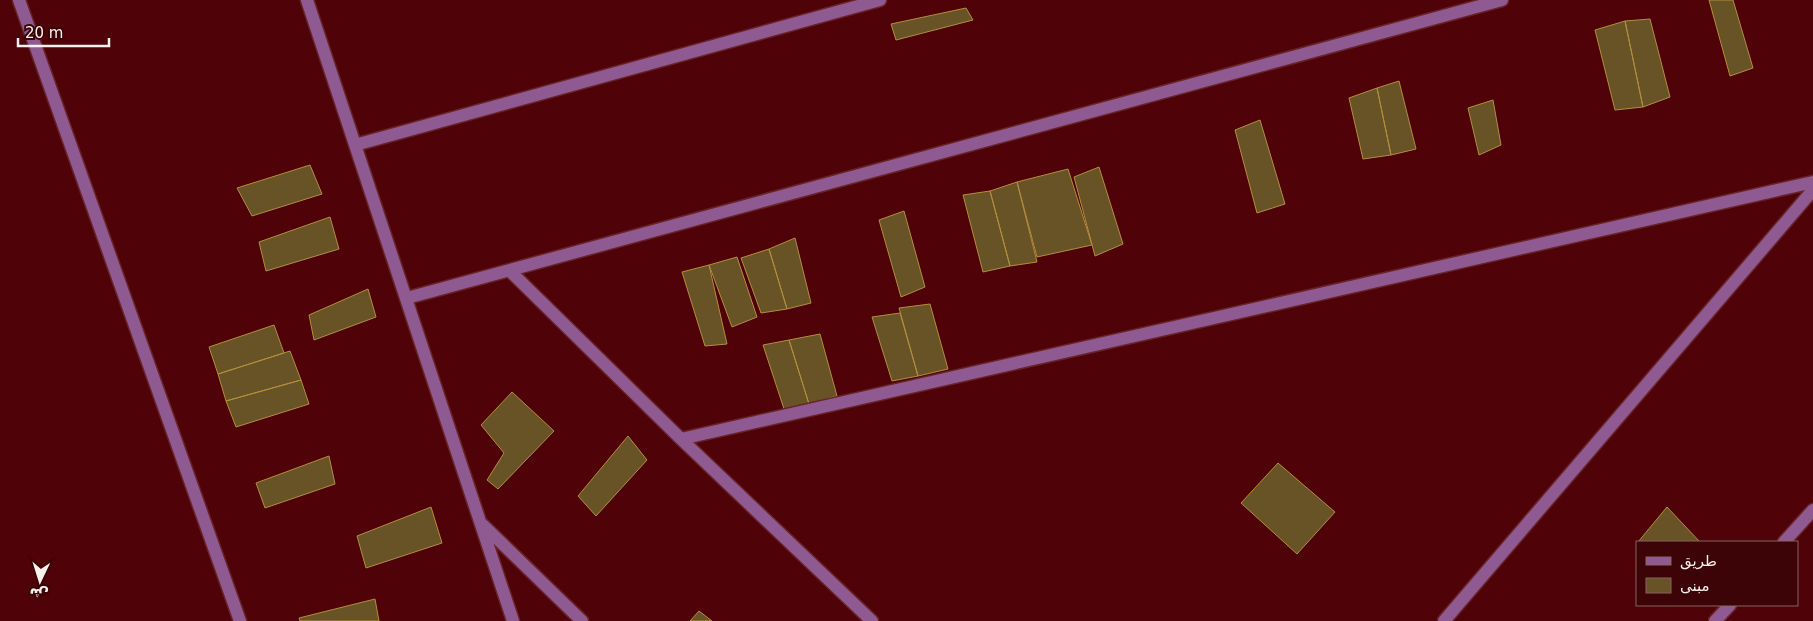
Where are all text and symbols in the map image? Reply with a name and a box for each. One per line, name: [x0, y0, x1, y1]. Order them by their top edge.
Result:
scale bar: [18, 15, 109, 47]
text: 20 m: [25, 24, 63, 42]
legend: [1636, 541, 1798, 606]
text: طريق: [1680, 552, 1717, 570]
north arrow: [15, 556, 65, 606]
text: مبنى: [1680, 577, 1710, 595]
text: ش: [29, 585, 49, 603]

